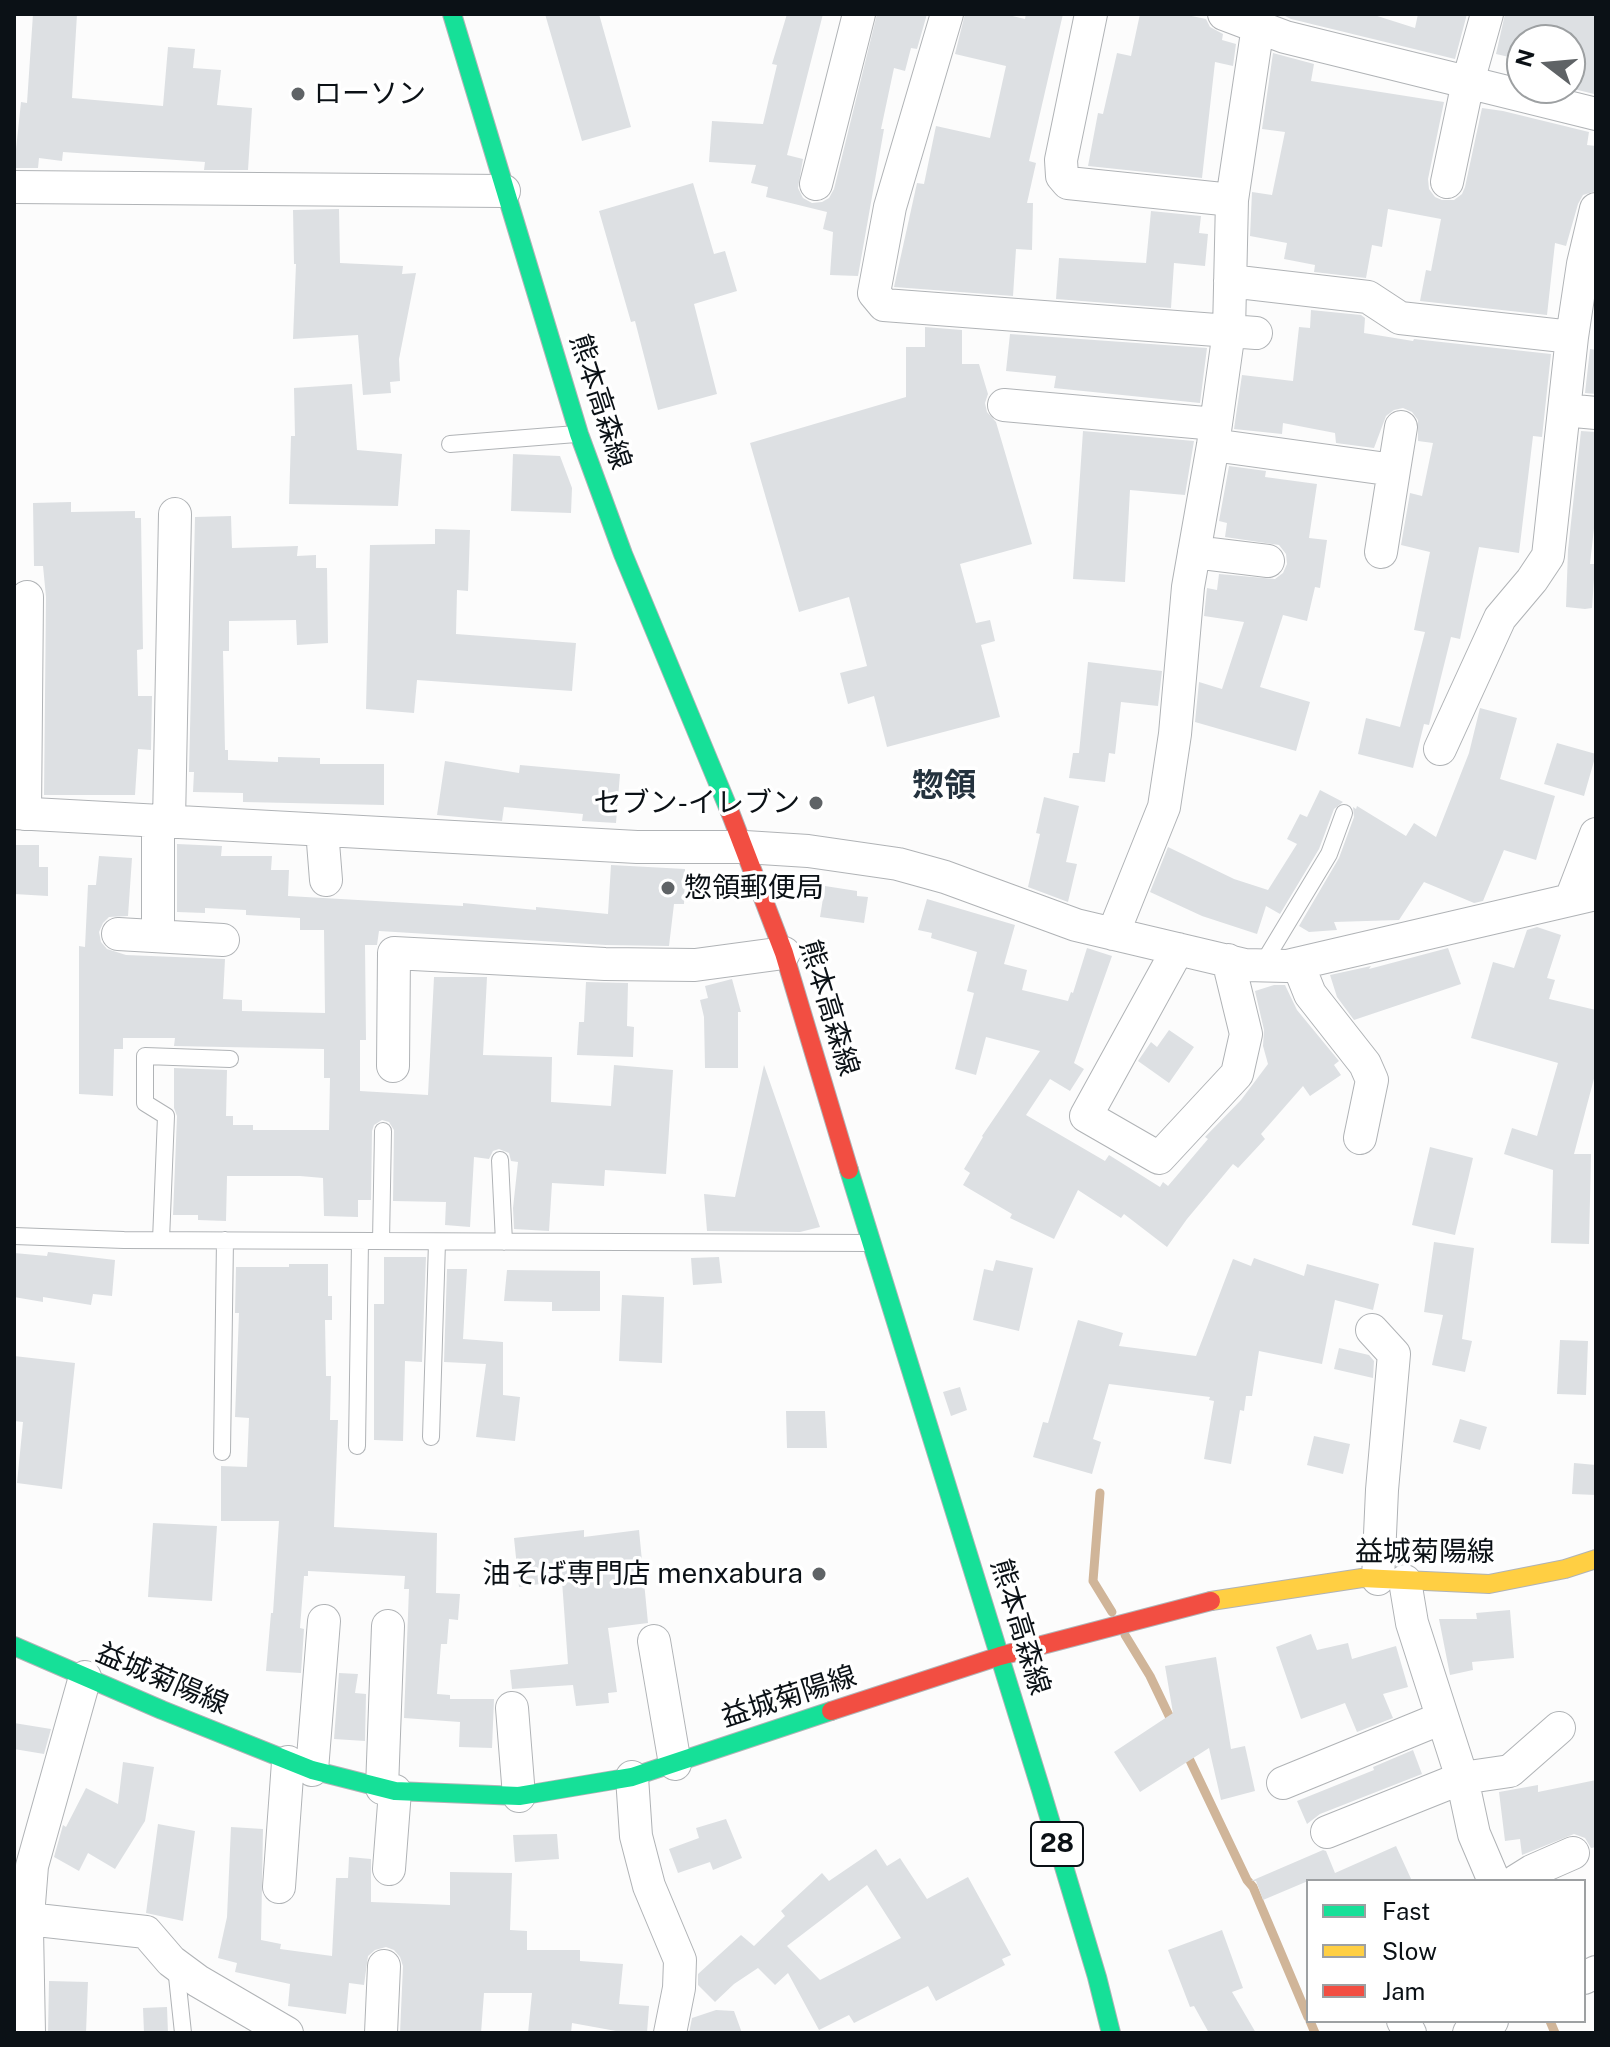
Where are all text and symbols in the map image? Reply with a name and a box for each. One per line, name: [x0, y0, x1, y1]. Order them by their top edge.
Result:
north arrow: [1506, 24, 1586, 104]
text: N: [1510, 46, 1540, 70]
place label: ローソン: [314, 77, 426, 111]
marker: ローソン: [289, 85, 307, 103]
street label: 熊本高森線: [562, 330, 638, 474]
district label: 惣領: [912, 767, 976, 805]
place label: セブン-イレブン: [593, 786, 800, 820]
marker: セブン-イレブン: [807, 794, 825, 812]
place label: 惣領郵便局: [684, 871, 824, 905]
marker: 惣領郵便局: [659, 879, 677, 897]
street label: 熊本高森線: [792, 936, 866, 1080]
street label: 益城菊陽線: [1355, 1535, 1495, 1569]
street label: 熊本高森線: [983, 1555, 1057, 1699]
place label: 油そば専門店 menxabura: [483, 1557, 803, 1591]
marker: 油そば専門店 menxabura: [810, 1565, 828, 1583]
street label: 益城菊陽線: [91, 1636, 233, 1722]
street label: 益城菊陽線: [717, 1659, 861, 1735]
road number: 28: [1031, 1822, 1083, 1866]
legend: [1306, 1879, 1586, 2023]
text: Fast: [1382, 1897, 1430, 1925]
text: Slow: [1382, 1937, 1437, 1965]
text: Jam: [1382, 1977, 1425, 2005]

